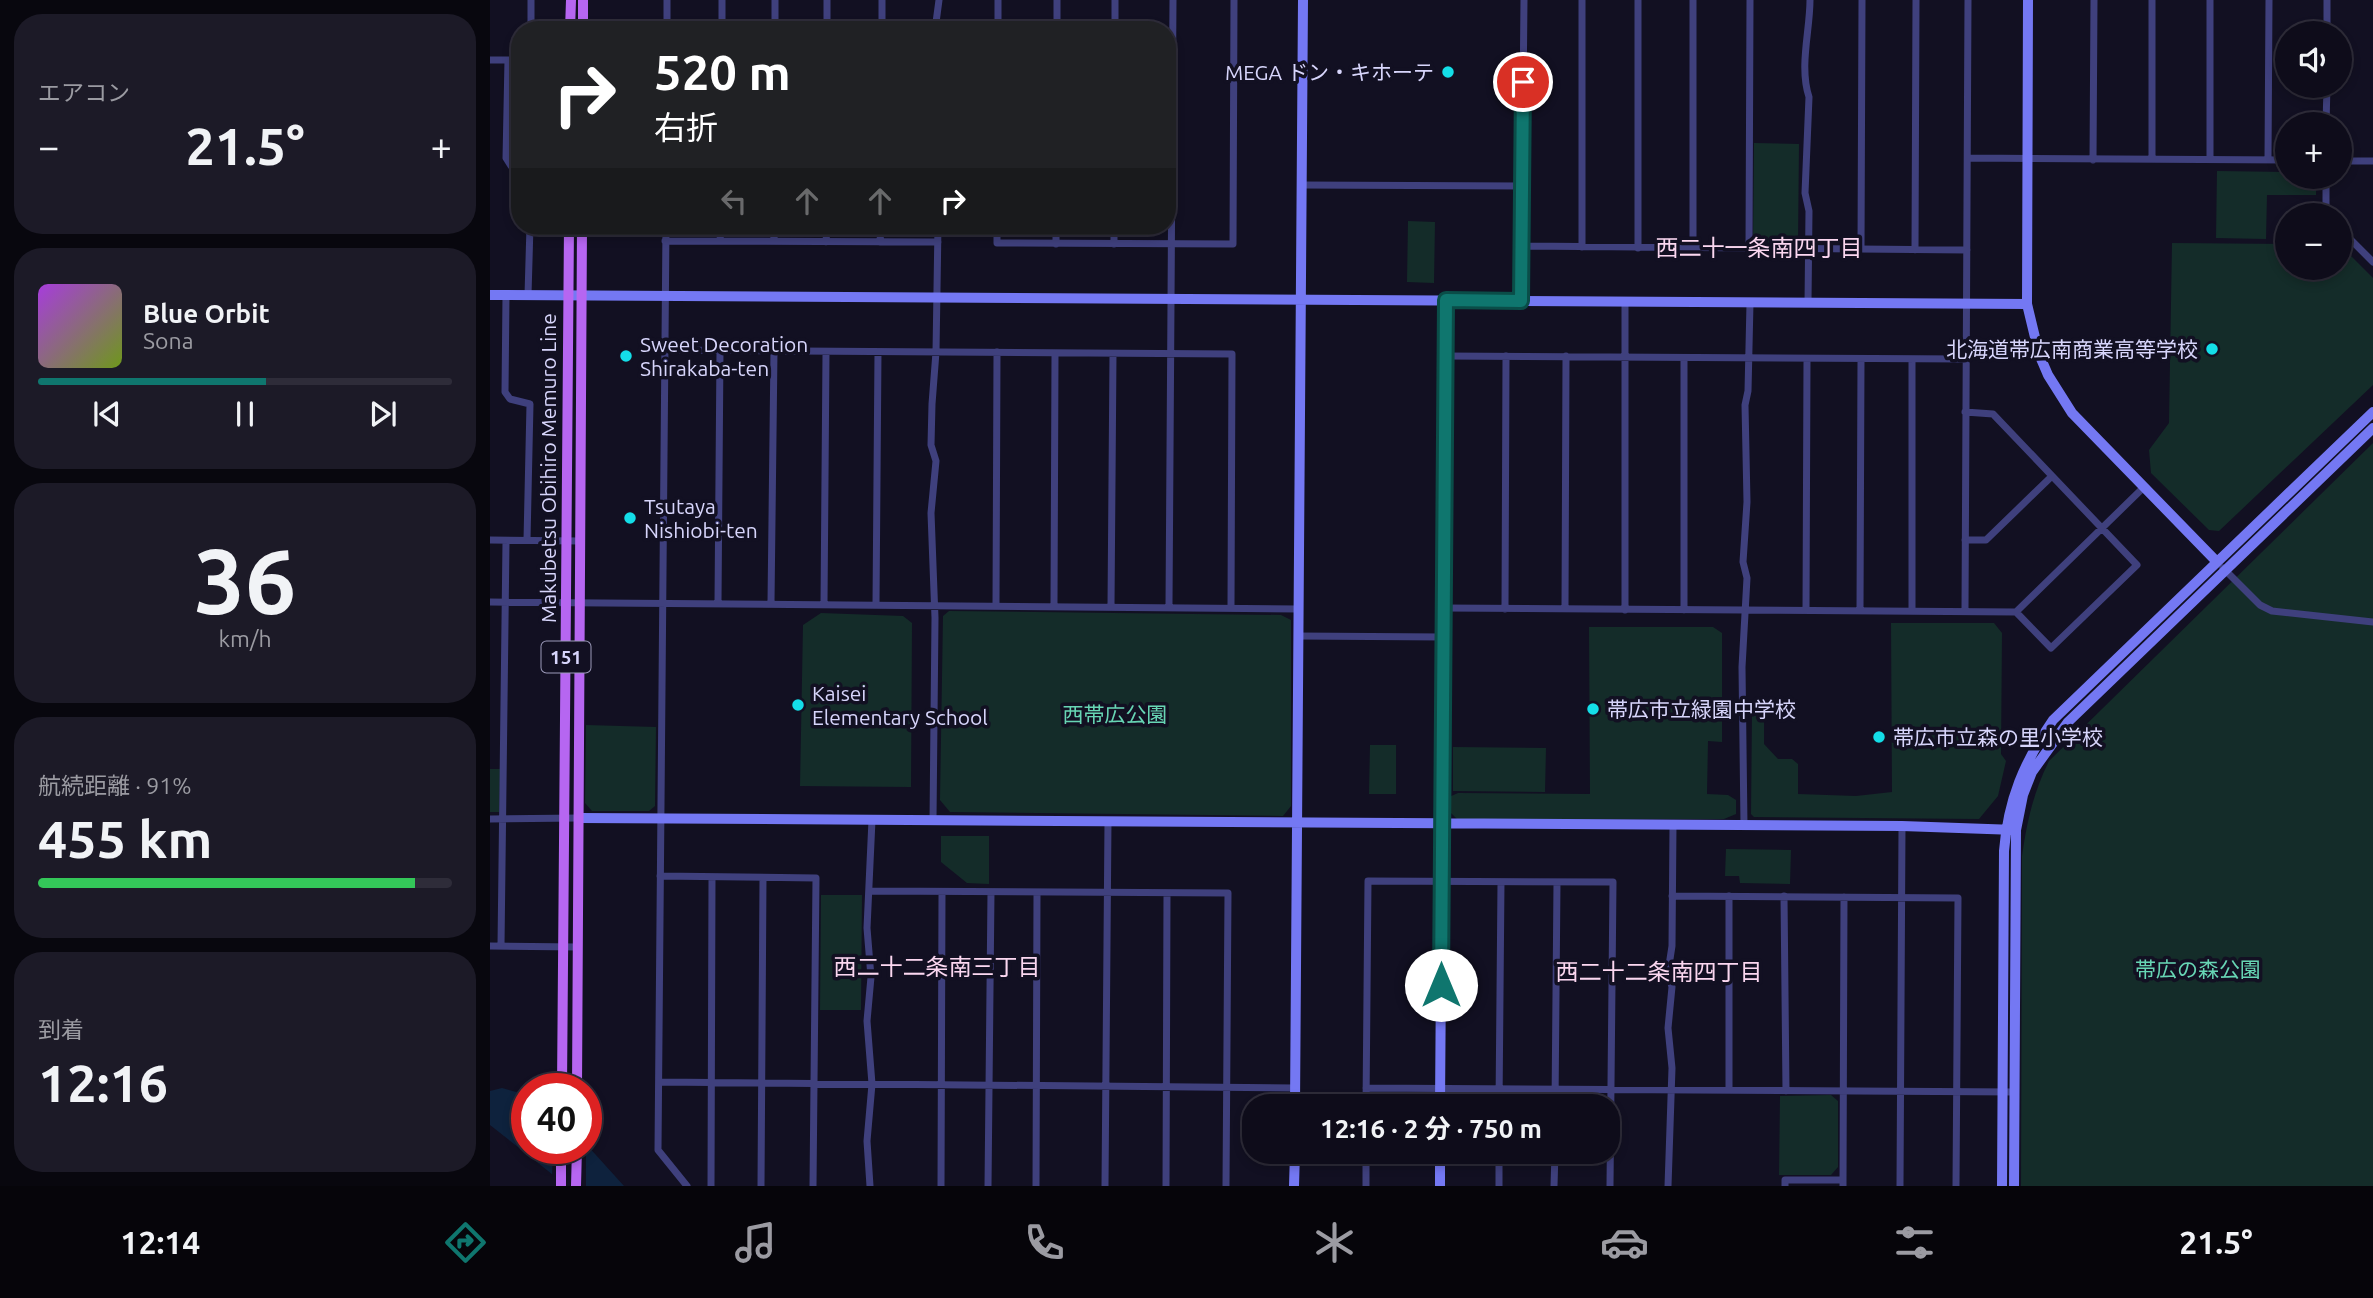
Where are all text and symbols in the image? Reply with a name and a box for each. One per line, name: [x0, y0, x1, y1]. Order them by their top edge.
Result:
map controls: [2275, 21, 2352, 280]
button: sound: [2275, 21, 2352, 98]
text: 520 m: [654, 44, 791, 99]
icon: right: [539, 49, 630, 140]
pin: [1493, 52, 1553, 112]
place label: MEGA ドン・キホーテ: [1225, 60, 1434, 84]
icon: arrive: [1504, 63, 1542, 101]
marker: MEGA ドン・キホーテ: [1440, 64, 1456, 80]
text: エアコン: [38, 80, 130, 105]
text: 右折: [654, 109, 718, 145]
button: +: [2275, 112, 2352, 189]
text: 21.5°: [185, 117, 305, 175]
text: −: [38, 125, 59, 167]
text: +: [431, 125, 452, 167]
icon: left: [715, 182, 753, 220]
icon: ahead: [788, 182, 826, 220]
icon: ahead: [861, 182, 899, 220]
icon: right: [934, 182, 972, 220]
button: −: [2275, 203, 2352, 280]
district label: 西二十一条南四丁目: [1656, 235, 1863, 260]
text: Blue Orbit: [143, 299, 270, 328]
street label: Makubetsu Obihiro Memuro Line: [536, 313, 560, 623]
text: Sona: [143, 328, 193, 353]
place label: Sweet Decoration Shirakaba-ten: [640, 332, 808, 380]
place label: 北海道帯広南商業高等学校: [1946, 337, 2198, 361]
marker: 北海道帯広南商業高等学校: [2204, 341, 2220, 357]
marker: Sweet Decoration Shirakaba-ten: [618, 348, 634, 364]
icon: previous: [88, 395, 126, 433]
icon: pause: [226, 395, 264, 433]
icon: next: [364, 395, 402, 433]
place label: Tsutaya Nishiobi-ten: [644, 494, 758, 542]
marker: Tsutaya Nishiobi-ten: [622, 510, 638, 526]
text: 36: [194, 529, 296, 631]
text: km/h: [218, 626, 272, 651]
road number: 151: [542, 642, 590, 672]
place label: Kaisei Elementary School: [812, 681, 988, 729]
marker: Kaisei Elementary School: [790, 697, 806, 713]
place label: 帯広市立緑園中学校: [1607, 697, 1796, 721]
marker: 帯広市立緑園中学校: [1585, 701, 1601, 717]
park label: 西帯広公園: [1063, 702, 1168, 726]
place label: 帯広市立森の里小学校: [1893, 725, 2103, 749]
marker: 帯広市立森の里小学校: [1871, 729, 1887, 745]
text: 航続距離 · 91%: [38, 773, 191, 798]
text: 455 km: [38, 810, 212, 868]
position arrow: [1404, 948, 1478, 1022]
district label: 西二十二条南三丁目: [834, 954, 1041, 979]
park label: 帯広の森公園: [2135, 957, 2261, 981]
district label: 西二十二条南四丁目: [1556, 959, 1763, 984]
text: 到着: [38, 1017, 84, 1042]
text: 12:16: [38, 1054, 168, 1112]
speed limit sign: 40: [511, 1073, 602, 1164]
text: 12:16 · 2 分 · 750 m: [1320, 1114, 1542, 1143]
icon: directions: [441, 1218, 490, 1267]
icon: music: [731, 1218, 780, 1267]
icon: phone: [1020, 1218, 1069, 1267]
icon: climate: [1310, 1218, 1359, 1267]
icon: car: [1600, 1218, 1649, 1267]
icon: filters: [1890, 1218, 1939, 1267]
text: 12:14: [120, 1224, 200, 1260]
text: 21.5°: [2179, 1224, 2253, 1260]

